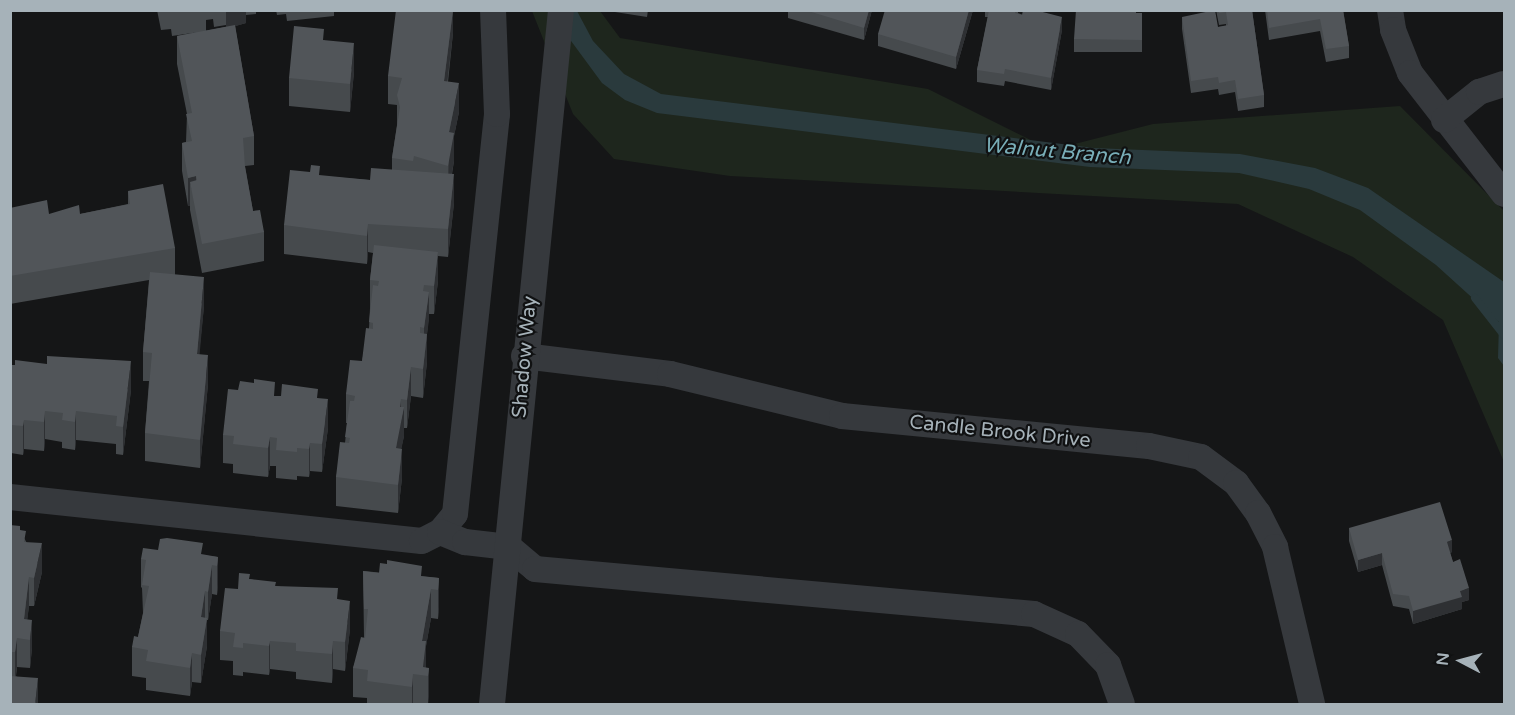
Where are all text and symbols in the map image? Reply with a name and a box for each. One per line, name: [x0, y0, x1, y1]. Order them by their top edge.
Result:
water label: Walnut Branch: [982, 133, 1132, 171]
street label: Shadow Way: [508, 295, 542, 419]
street label: Candle Brook Drive: [908, 411, 1092, 453]
north arrow: [1431, 631, 1491, 691]
text: N: [1432, 652, 1454, 667]

